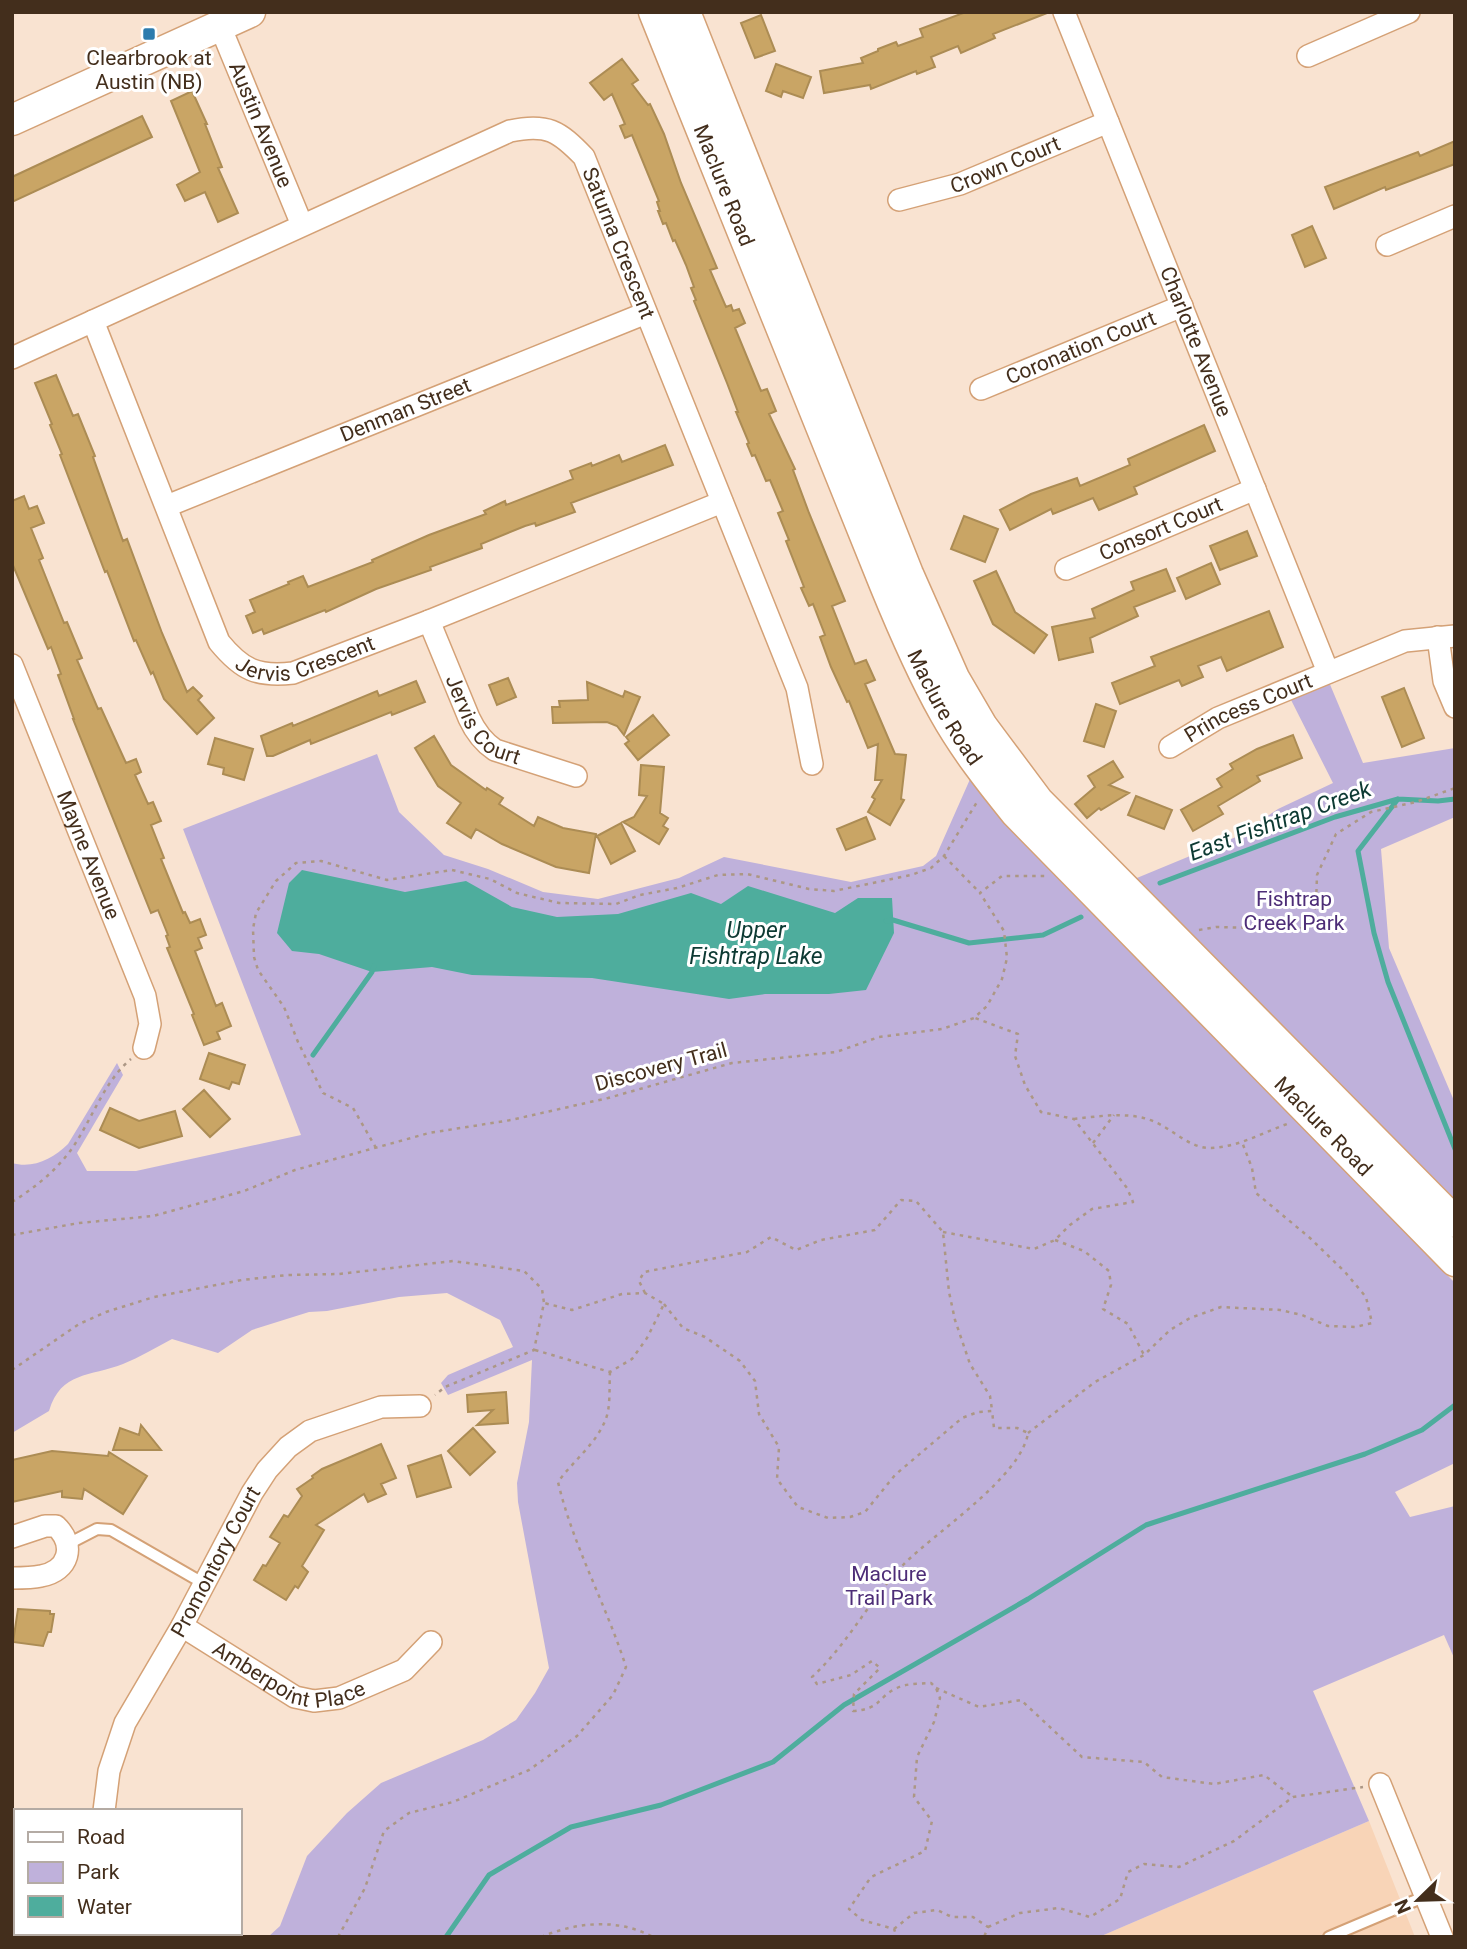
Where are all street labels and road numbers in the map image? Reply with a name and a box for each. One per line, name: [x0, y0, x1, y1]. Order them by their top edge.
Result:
street label: Austin Avenue: [224, 59, 297, 191]
street label: Maclure Road: [689, 121, 759, 250]
street label: Crown Court: [948, 131, 1064, 198]
street label: Saturna Crescent: [577, 164, 660, 322]
street label: Charlotte Avenue: [1155, 263, 1237, 420]
street label: Coronation Court: [1002, 306, 1160, 389]
street label: Denman Street: [337, 373, 474, 447]
street label: Consort Court: [1096, 492, 1226, 566]
street label: Jervis Crescent: [231, 631, 378, 686]
street label: Maclure Road: [902, 646, 987, 770]
street label: Princess Court: [1180, 668, 1316, 747]
street label: Jervis Court: [441, 671, 523, 769]
street label: Mayne Avenue: [52, 788, 125, 923]
street label: Discovery Trail: [592, 1038, 730, 1096]
street label: Maclure Road: [1269, 1072, 1377, 1181]
street label: Promontory Court: [166, 1481, 265, 1642]
street label: Amberpoint Place: [208, 1636, 369, 1713]

